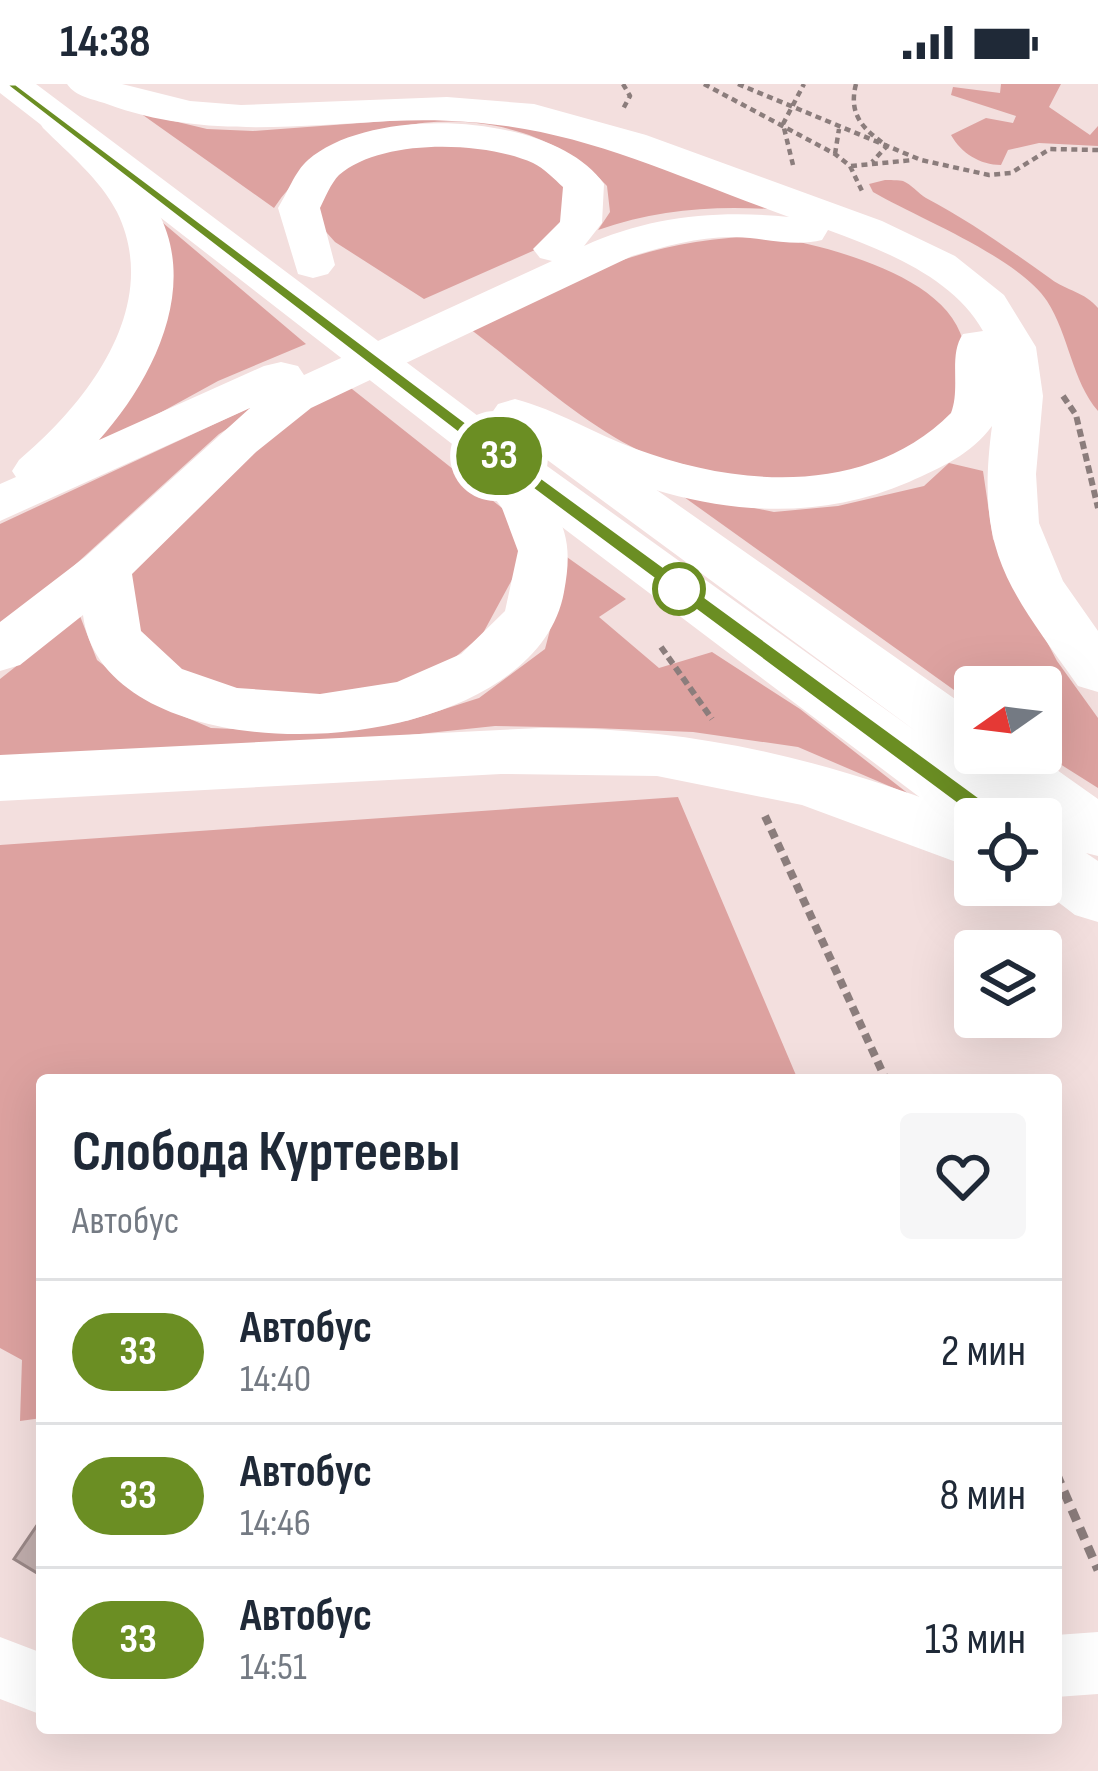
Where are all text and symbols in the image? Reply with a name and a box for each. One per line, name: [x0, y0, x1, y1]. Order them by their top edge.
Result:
text: 14:38: [60, 15, 150, 70]
line badge: 33: [445, 417, 553, 495]
text: 33: [480, 430, 518, 481]
unlabelled marker: [654, 564, 704, 614]
north arrow: [954, 666, 1062, 774]
map controls: [954, 666, 1062, 1038]
button: locate: [954, 798, 1062, 906]
button: layers: [954, 930, 1062, 1038]
button: heart: [900, 1113, 1026, 1239]
text: Слобода Куртеевы: [72, 1119, 460, 1187]
text: Автобус: [72, 1198, 179, 1245]
text: Автобус: [240, 1301, 372, 1356]
text: 2 мин: [941, 1324, 1026, 1379]
text: 33: [119, 1326, 157, 1377]
text: 14:40: [240, 1356, 311, 1403]
text: Автобус: [240, 1445, 372, 1500]
text: 8 мин: [940, 1468, 1026, 1523]
text: 33: [119, 1470, 157, 1521]
text: 14:46: [240, 1500, 311, 1547]
text: Автобус: [240, 1589, 372, 1644]
text: 13 мин: [925, 1612, 1026, 1667]
text: 33: [119, 1614, 157, 1665]
text: 14:51: [240, 1644, 307, 1691]

